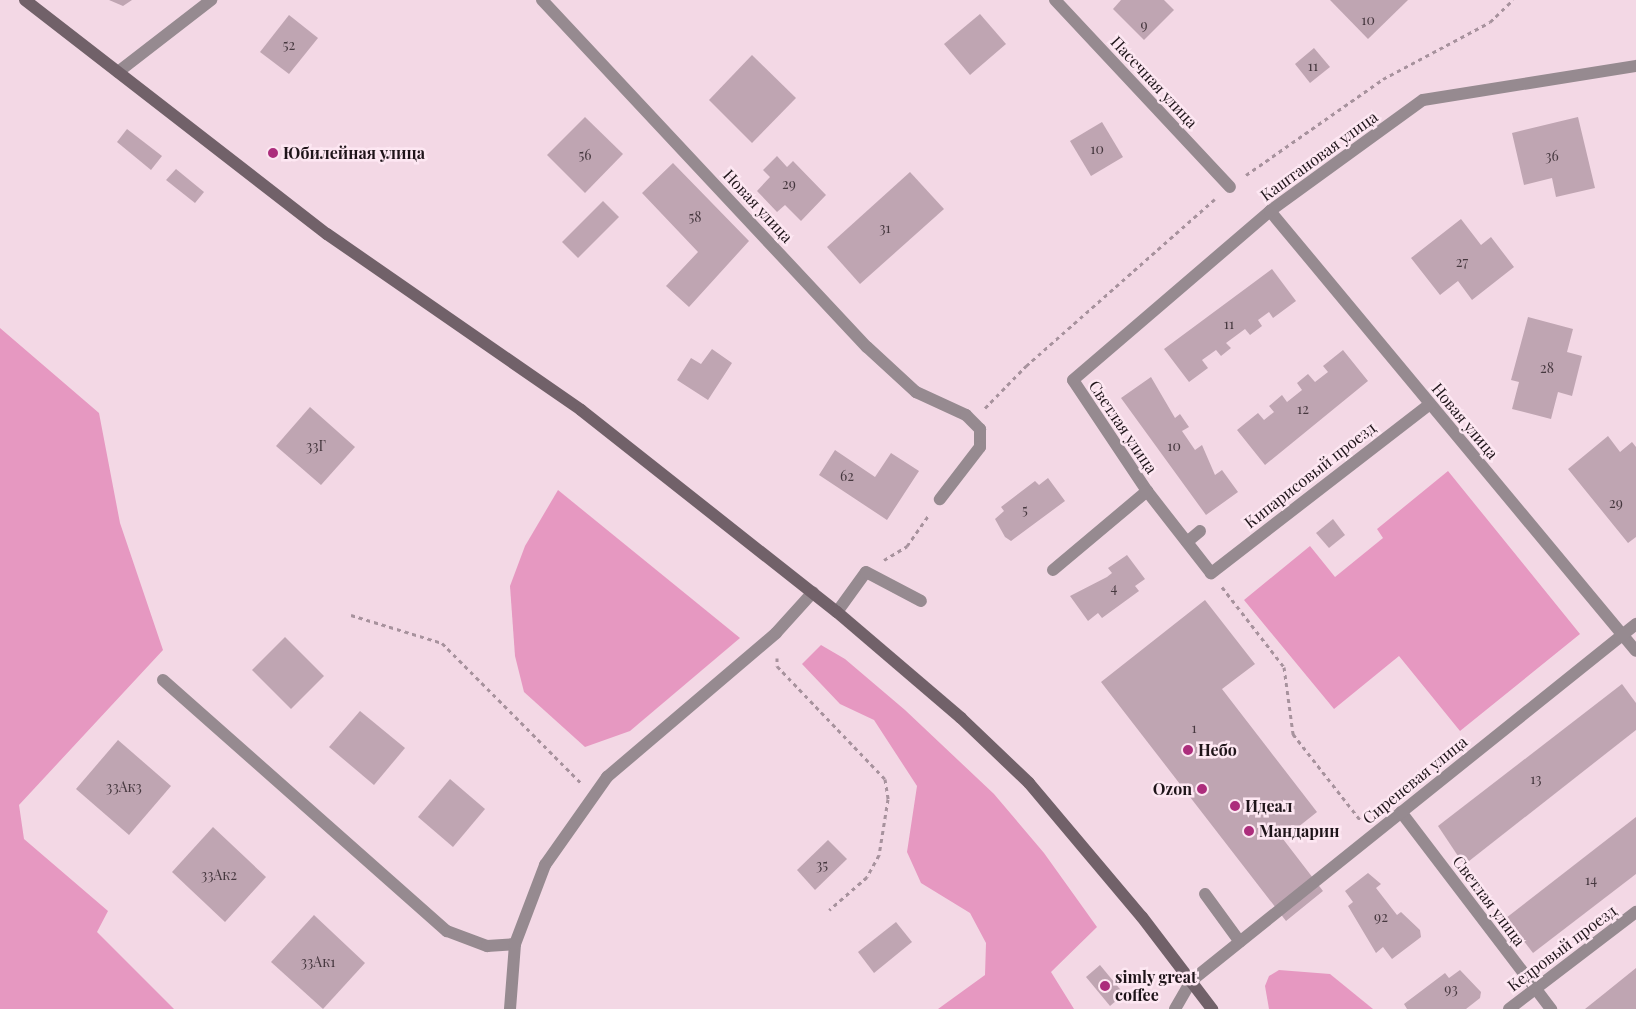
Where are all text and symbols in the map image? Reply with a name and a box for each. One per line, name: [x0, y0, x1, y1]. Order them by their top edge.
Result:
house number: 10: [1361, 12, 1375, 28]
house number: 9: [1140, 17, 1148, 33]
street label: Пасечная улица: [1107, 32, 1201, 132]
house number: 52: [283, 37, 295, 53]
house number: 11: [1308, 58, 1318, 74]
street label: Каштановая улица: [1257, 107, 1381, 205]
house number: 10: [1090, 141, 1104, 157]
place label: Юбилейная улица: [283, 143, 425, 163]
marker: Юбилейная улица: [267, 147, 279, 159]
house number: 56: [578, 147, 592, 163]
house number: 36: [1545, 148, 1559, 164]
street label: Новая улица: [719, 165, 797, 247]
house number: 29: [782, 176, 796, 192]
house number: 58: [688, 209, 702, 225]
house number: 31: [879, 220, 891, 236]
house number: 27: [1456, 254, 1468, 270]
house number: 11: [1224, 316, 1234, 332]
house number: 28: [1540, 360, 1554, 376]
street label: Светлая улица: [1085, 377, 1161, 477]
street label: Новая улица: [1428, 379, 1502, 463]
house number: 12: [1297, 401, 1309, 417]
street label: Кипарисовый проезд: [1241, 418, 1379, 532]
house number: 33Г: [306, 438, 326, 454]
house number: 10: [1167, 438, 1181, 454]
house number: 62: [840, 468, 854, 484]
house number: 29: [1609, 495, 1623, 511]
house number: 5: [1022, 502, 1028, 518]
house number: 4: [1111, 580, 1117, 596]
house number: 1: [1191, 720, 1197, 736]
street label: Сиреневая улица: [1359, 732, 1471, 828]
place label: Небо: [1198, 740, 1237, 760]
marker: Небо: [1182, 744, 1194, 756]
house number: 13: [1530, 771, 1542, 787]
house number: 33Ак3: [106, 779, 142, 795]
place label: Ozon: [1153, 779, 1192, 799]
marker: Ozon: [1196, 783, 1208, 795]
place label: Идеал: [1245, 796, 1293, 816]
marker: Идеал: [1229, 800, 1241, 812]
place label: Мандарин: [1259, 821, 1339, 841]
marker: Мандарин: [1243, 825, 1255, 837]
street label: Светлая улица: [1449, 852, 1529, 950]
house number: 35: [816, 857, 828, 873]
house number: 33Ак2: [201, 867, 237, 883]
house number: 14: [1585, 872, 1597, 888]
street label: Кедровый проезд: [1504, 901, 1620, 995]
house number: 92: [1374, 909, 1388, 925]
house number: 33Ак1: [301, 954, 335, 970]
place label: simly great coffee: [1115, 967, 1197, 1005]
marker: simly great coffee: [1099, 980, 1111, 992]
house number: 93: [1444, 981, 1458, 997]

